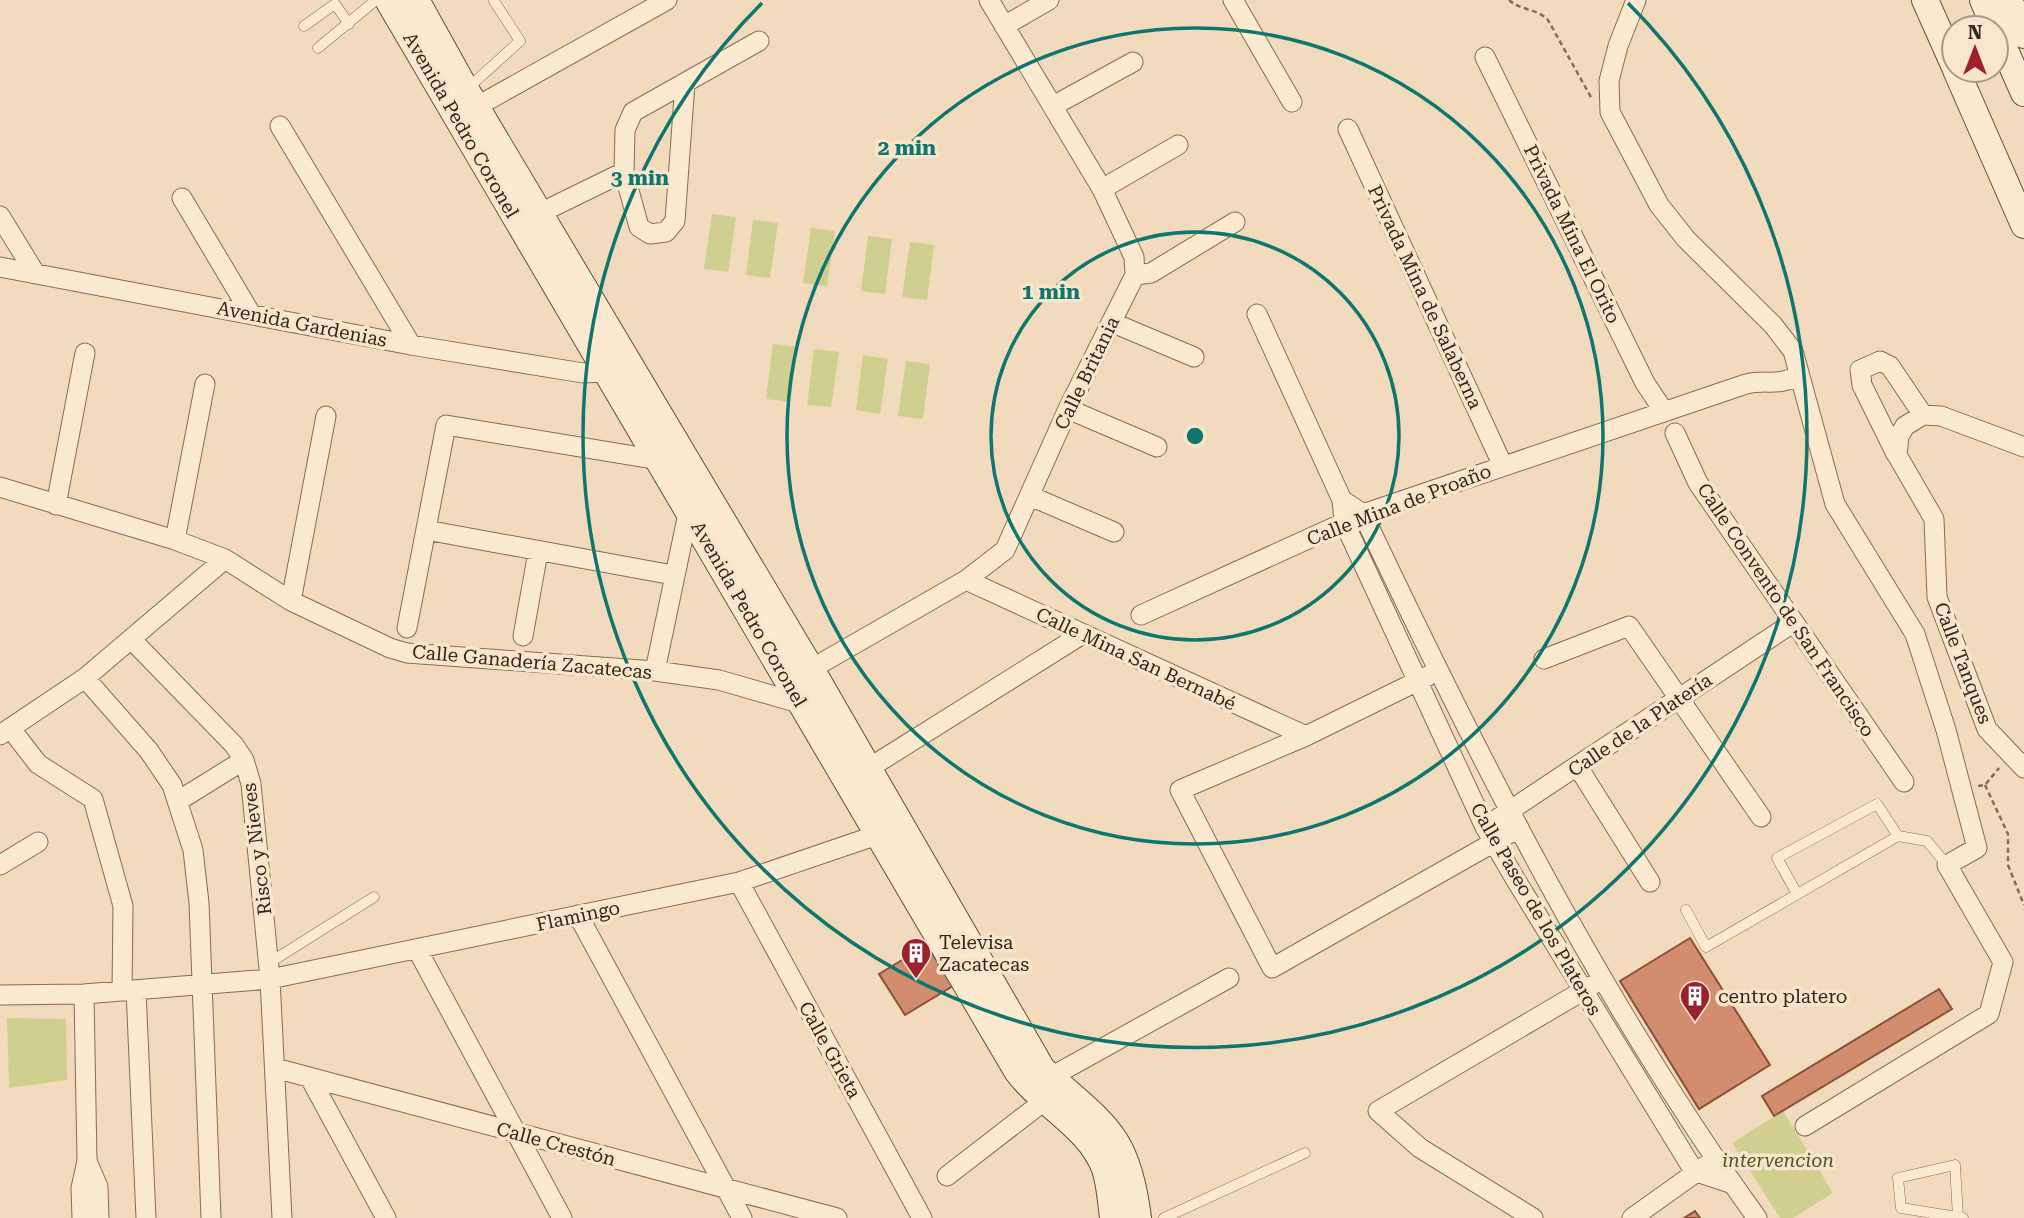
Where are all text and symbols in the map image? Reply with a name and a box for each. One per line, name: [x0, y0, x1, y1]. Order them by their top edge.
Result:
north arrow: [1940, 14, 2010, 84]
text: N: [1968, 21, 1983, 44]
street label: Avenida Pedro Coronel: [398, 28, 524, 222]
text: 2 min: [878, 136, 936, 160]
street label: Privada Mina El Orito: [1519, 141, 1625, 327]
text: 3 min: [611, 166, 669, 190]
street label: Privada Mina de Salaberna: [1363, 181, 1487, 413]
text: 1 min: [1022, 280, 1080, 304]
street label: Avenida Gardenias: [215, 296, 389, 352]
street label: Calle Britania: [1050, 312, 1125, 433]
centre of rings: [1183, 424, 1207, 448]
street label: Calle Mina de Proaño: [1304, 459, 1494, 551]
street label: Calle Convento de San Francisco: [1692, 479, 1880, 741]
street label: Avenida Pedro Coronel: [686, 517, 812, 711]
street label: Calle Tanques: [1929, 599, 1997, 727]
street label: Calle Mina San Bernabé: [1032, 603, 1240, 715]
street label: Calle Ganadería Zacatecas: [411, 640, 653, 684]
street label: Calle de la Platería: [1564, 668, 1717, 782]
street label: Risco y Nieves: [237, 782, 277, 916]
street label: Calle Paseo de los Plateros: [1466, 799, 1606, 1019]
street label: Flamingo: [534, 896, 622, 936]
place label: Televisa Zacatecas: [939, 931, 1029, 976]
building icon: Televisa Zacatecas: [899, 936, 933, 980]
building icon: centro platero: [1678, 979, 1712, 1023]
place label: centro platero: [1718, 985, 1848, 1008]
street label: Calle Grieta: [794, 997, 866, 1103]
street label: Calle Crestón: [494, 1117, 618, 1171]
park label: intervencion: [1722, 1149, 1834, 1172]

